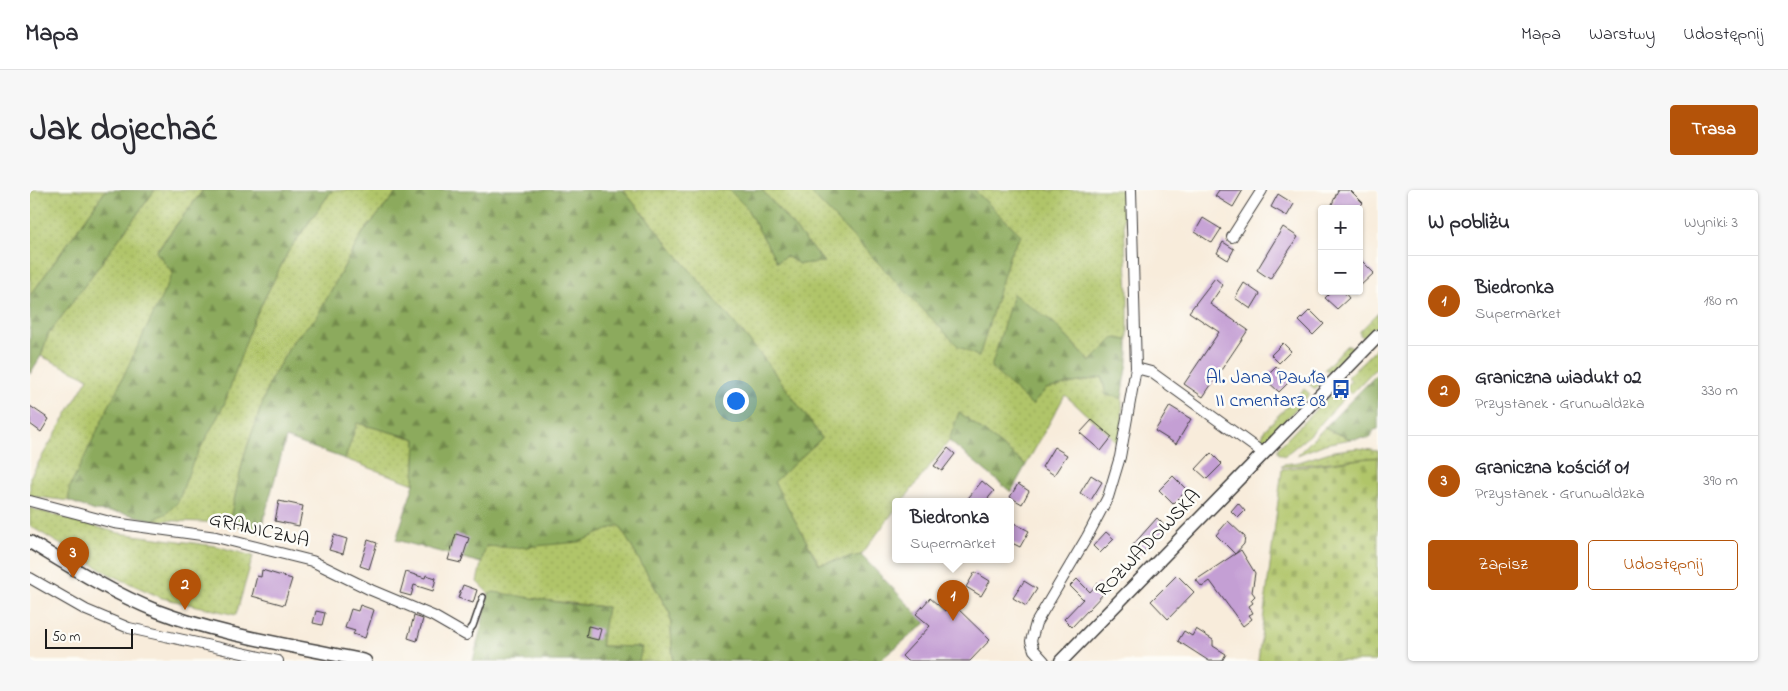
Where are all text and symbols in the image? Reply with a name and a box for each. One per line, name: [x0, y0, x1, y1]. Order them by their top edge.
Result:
text: Mapa: [25, 17, 79, 52]
text: Mapa: [1521, 22, 1561, 48]
text: Warstwy: [1589, 22, 1655, 48]
text: Udostępnij: [1683, 22, 1763, 48]
text: Jak dojechać: [30, 105, 217, 156]
button: Trasa: [1670, 105, 1758, 155]
map controls: [1318, 205, 1363, 295]
button: +: [1318, 205, 1363, 250]
text: W pobliżu: [1428, 208, 1510, 238]
text: Wyniki: 3: [1684, 211, 1738, 235]
button: −: [1318, 250, 1363, 295]
text: Biedronka: [1475, 275, 1554, 302]
text: 1: [1441, 289, 1447, 313]
text: 180 m: [1704, 289, 1738, 313]
text: Supermarket: [1475, 302, 1561, 326]
place label: Al. Jana Pawła II cmentarz 08: [1206, 364, 1326, 416]
text: Graniczna wiadukt 02: [1475, 365, 1641, 392]
bus stop icon: Al. Jana Pawła II cmentarz 08: [1330, 378, 1352, 400]
text: 2: [1440, 379, 1448, 403]
text: 330 m: [1701, 379, 1738, 403]
your location: [723, 388, 749, 414]
text: Przystanek · Grunwaldzka: [1475, 392, 1645, 416]
text: Graniczna kościół 01: [1475, 455, 1629, 482]
text: 3: [1441, 469, 1447, 493]
text: 390 m: [1703, 469, 1738, 493]
text: Przystanek · Grunwaldzka: [1475, 482, 1645, 506]
street label: ROZWADOWSKA: [1090, 483, 1208, 605]
popup: [892, 498, 1014, 563]
street label: GRANICZNA: [206, 505, 312, 557]
text: Biedronka: [910, 505, 989, 532]
text: Supermarket: [910, 532, 996, 556]
pin: 3: [57, 537, 89, 578]
button: Zapisz: [1428, 540, 1578, 590]
button: Udostępnij: [1588, 540, 1738, 590]
pin: 2: [169, 569, 201, 610]
pin: 1: [937, 580, 969, 621]
scale bar: [45, 626, 132, 649]
text: 50 m: [52, 627, 80, 648]

